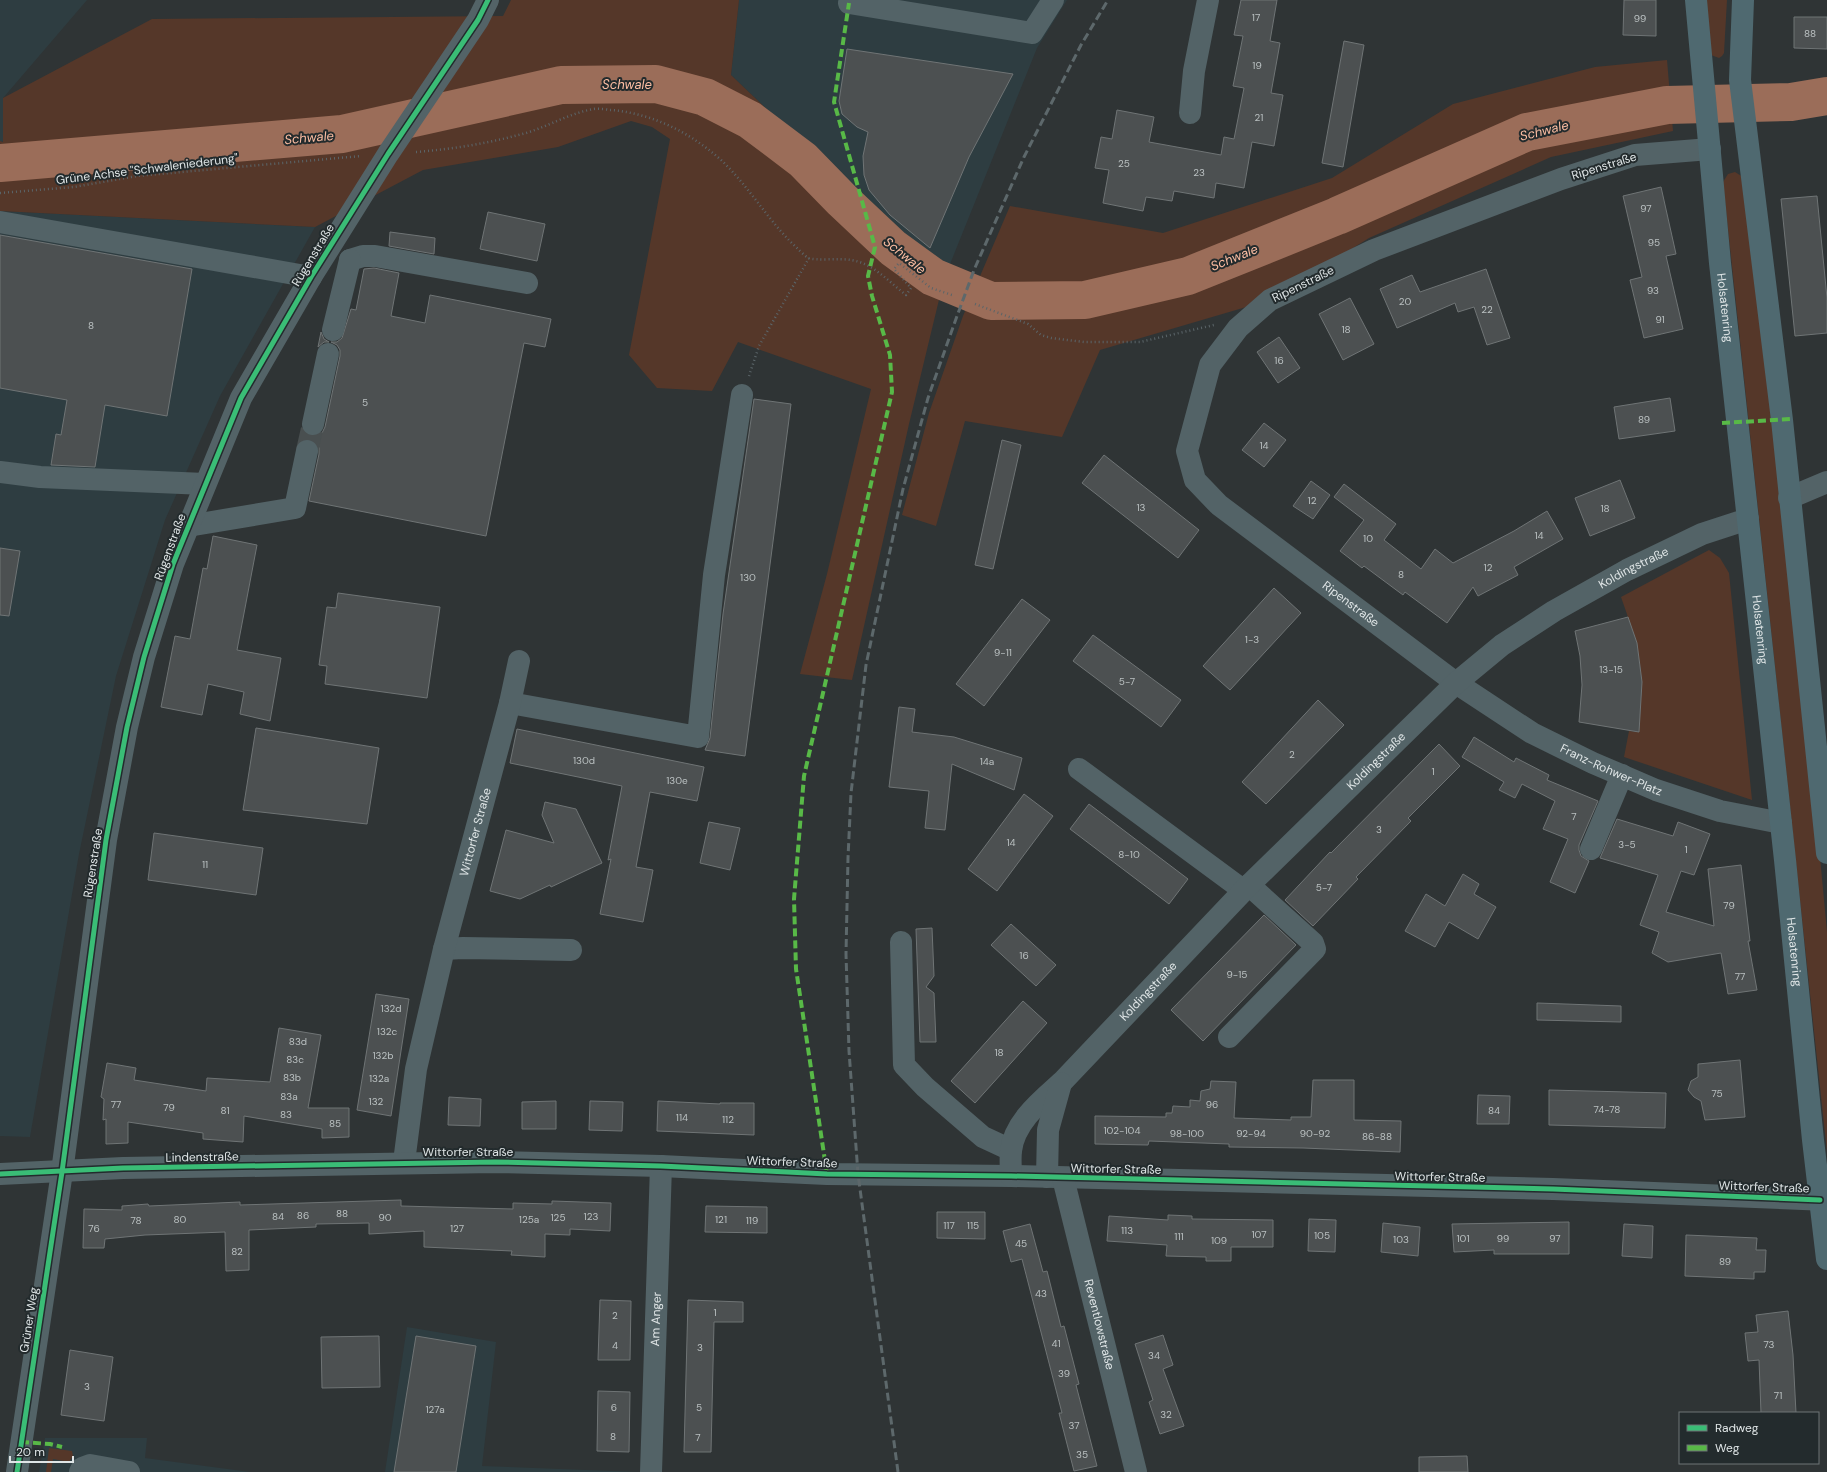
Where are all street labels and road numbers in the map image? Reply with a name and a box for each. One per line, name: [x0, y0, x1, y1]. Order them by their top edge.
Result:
street label: Ripenstraße: [1570, 148, 1639, 183]
street label: Grüne Achse "Schwaleniederung": [55, 150, 239, 188]
street label: Rügenstraße: [288, 221, 338, 289]
street label: Ripenstraße: [1269, 262, 1337, 306]
street label: Holsatenring: [1713, 272, 1737, 343]
street label: Rügenstraße: [150, 511, 190, 583]
street label: Koldingstraße: [1596, 543, 1671, 592]
street label: Ripenstraße: [1319, 577, 1383, 631]
street label: Holsatenring: [1748, 594, 1772, 666]
street label: Koldingstraße: [1343, 728, 1409, 793]
street label: Franz-Rohwer-Platz: [1558, 740, 1664, 799]
street label: Wittorfer Straße: [456, 786, 495, 878]
street label: Rügenstraße: [80, 827, 106, 899]
street label: Holsatenring: [1783, 916, 1806, 988]
street label: Koldingstraße: [1116, 958, 1180, 1024]
street label: Wittorfer Straße: [423, 1144, 514, 1160]
street label: Lindenstraße: [165, 1148, 239, 1166]
street label: Wittorfer Straße: [746, 1152, 838, 1172]
street label: Wittorfer Straße: [1070, 1160, 1162, 1178]
street label: Wittorfer Straße: [1394, 1168, 1486, 1186]
street label: Wittorfer Straße: [1718, 1177, 1810, 1197]
street label: Reventlowstraße: [1080, 1278, 1118, 1372]
street label: Grüner Weg: [16, 1286, 42, 1354]
street label: Am Anger: [647, 1291, 665, 1347]

